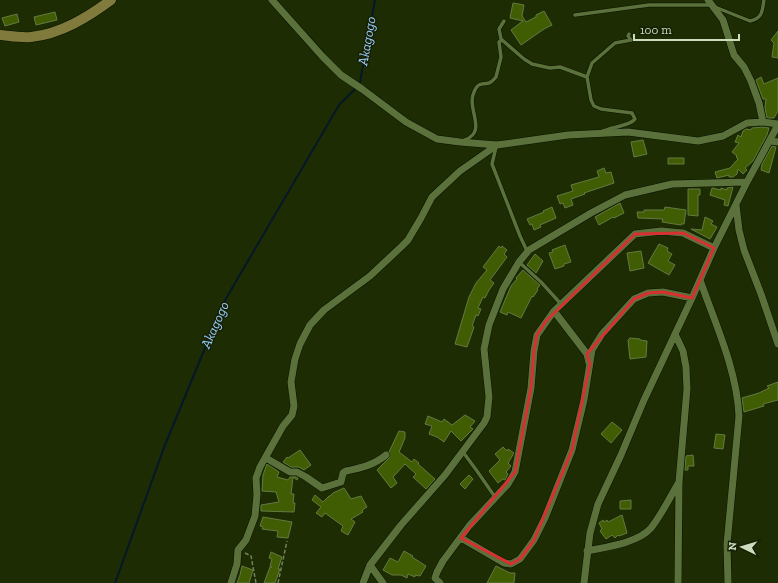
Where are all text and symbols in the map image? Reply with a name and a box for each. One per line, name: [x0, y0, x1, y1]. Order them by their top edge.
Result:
water label: Akagogo: [354, 15, 380, 68]
scale bar: [634, 16, 739, 42]
text: 100 m: [640, 23, 672, 37]
water label: Akagogo: [197, 299, 233, 352]
north arrow: [722, 527, 762, 567]
text: N: [726, 541, 739, 551]

